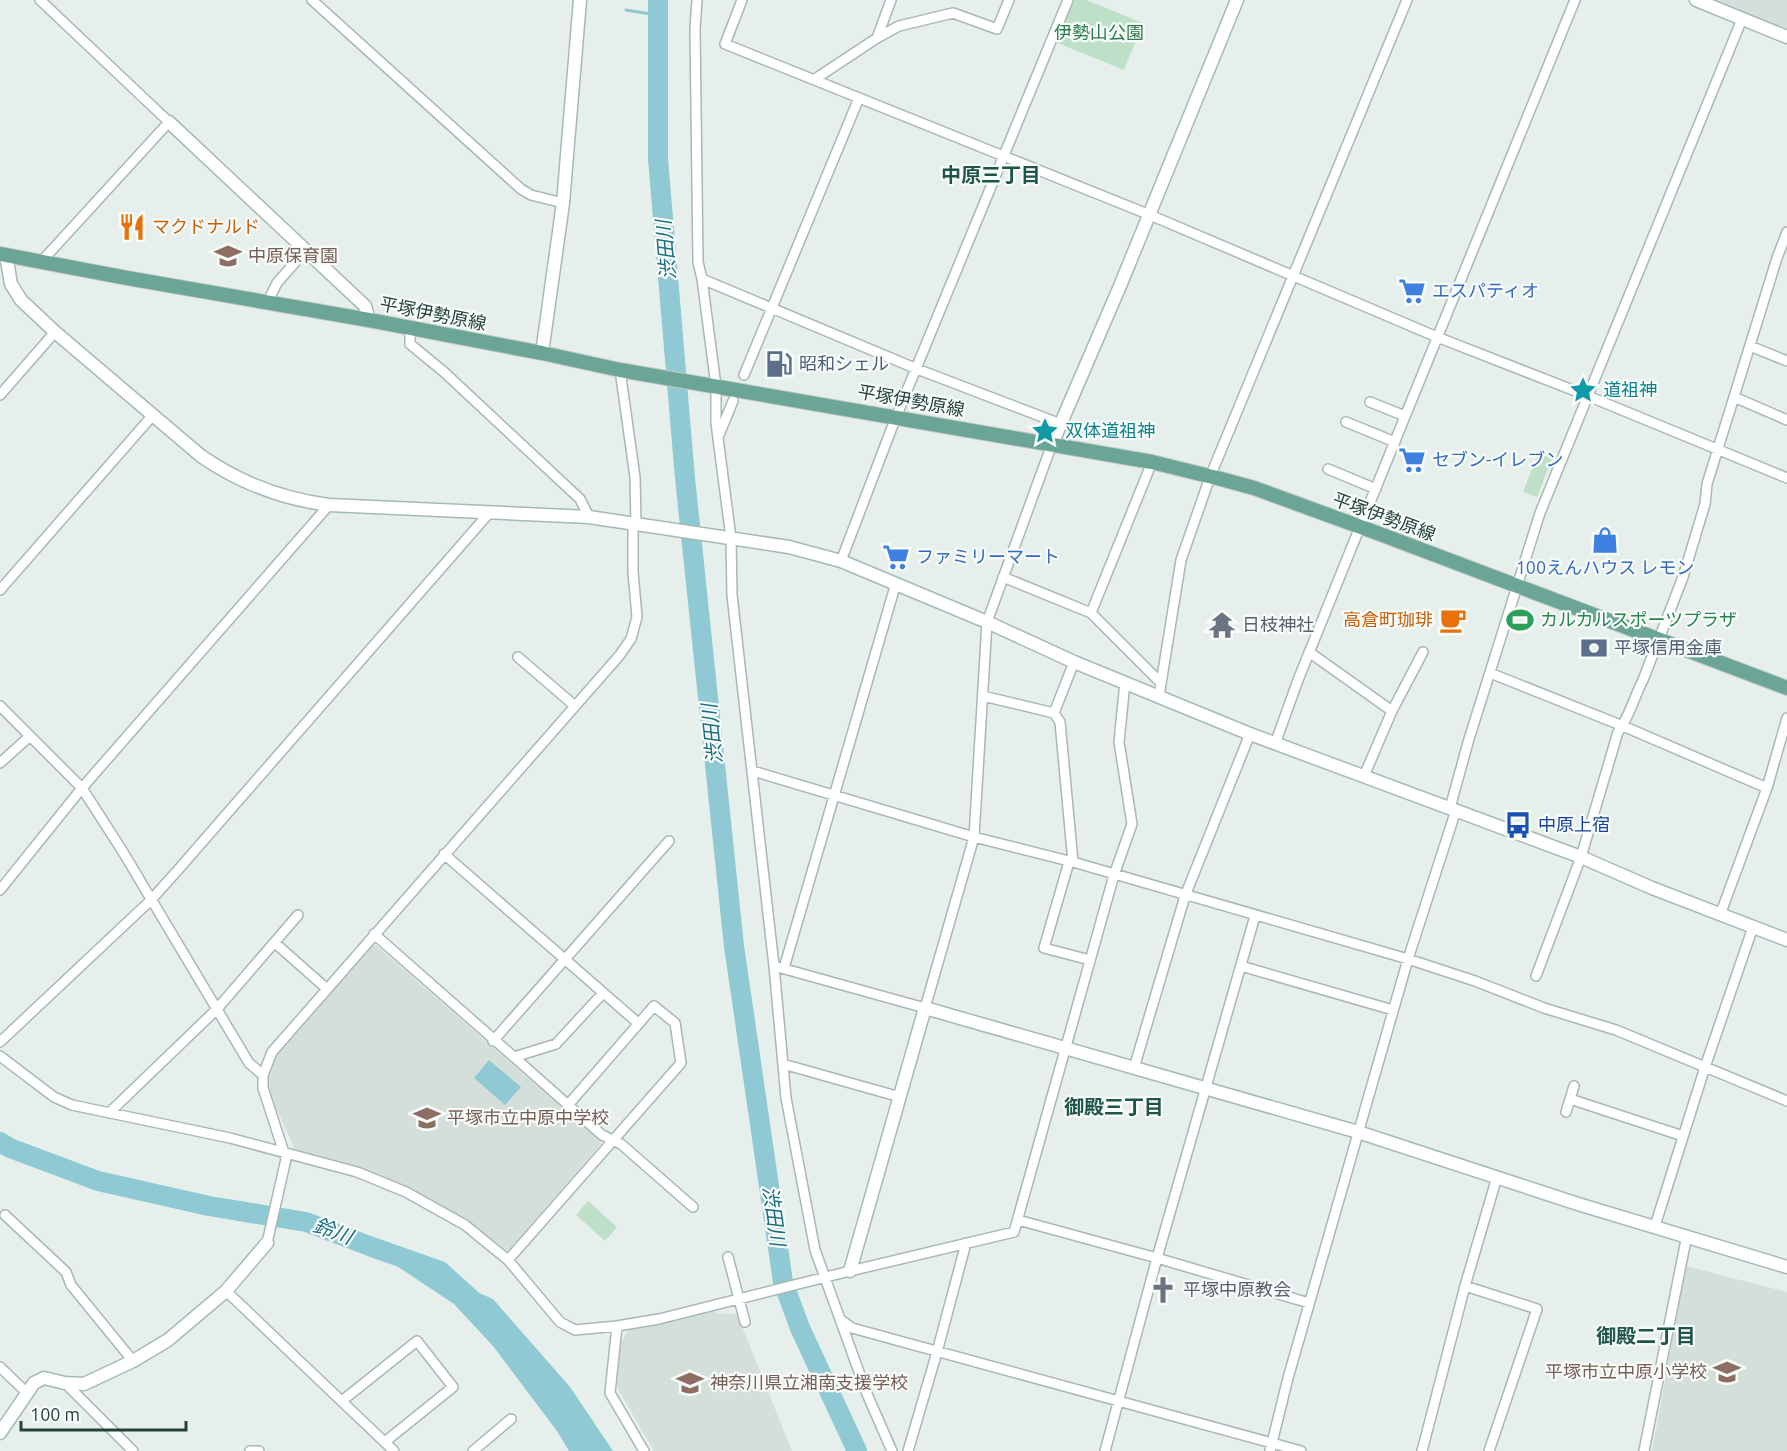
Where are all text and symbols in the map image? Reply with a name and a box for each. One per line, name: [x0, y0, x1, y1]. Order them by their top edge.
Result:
park label: 伊勢山公園: [1054, 22, 1144, 42]
district label: 中原三丁目: [941, 163, 1041, 186]
restaurant icon: マクドナルド: [117, 212, 147, 242]
place label: マクドナルド: [152, 216, 260, 236]
water label: 渋田川: [651, 217, 680, 281]
school or university icon: 中原保育園: [213, 241, 243, 271]
place label: 中原保育園: [248, 245, 338, 265]
supermarket icon: エスパティオ: [1397, 276, 1427, 306]
place label: エスパティオ: [1432, 280, 1539, 300]
street label: 平塚伊勢原線: [378, 293, 488, 333]
fuel station icon: 昭和シェル: [764, 349, 794, 379]
place label: 昭和シェル: [799, 353, 889, 373]
place icon: 道祖神: [1568, 375, 1598, 405]
place label: 道祖神: [1603, 379, 1657, 399]
street label: 平塚伊勢原線: [856, 381, 966, 419]
place icon: 双体道祖神: [1030, 416, 1060, 446]
place label: 双体道祖神: [1065, 420, 1155, 440]
supermarket icon: セブン-イレブン: [1397, 445, 1427, 475]
place label: セブン-イレブン: [1432, 449, 1563, 469]
street label: 平塚伊勢原線: [1330, 488, 1439, 544]
shop icon: 100えんハウス レモン: [1590, 525, 1620, 555]
supermarket icon: ファミリーマート: [881, 542, 911, 572]
place label: ファミリーマート: [916, 546, 1060, 566]
place label: 100えんハウス レモン: [1516, 557, 1694, 577]
cafe icon: 高倉町珈琲: [1438, 605, 1468, 635]
sports icon: カルカルスポーツプラザ: [1505, 605, 1535, 635]
place label: 高倉町珈琲: [1343, 609, 1433, 629]
place label: カルカルスポーツプラザ: [1540, 609, 1737, 629]
temple icon: 日枝神社: [1207, 610, 1237, 640]
place label: 日枝神社: [1242, 614, 1314, 634]
bank icon: 平塚信用金庫: [1579, 633, 1609, 663]
place label: 平塚信用金庫: [1614, 637, 1722, 657]
water label: 渋田川: [697, 701, 726, 765]
bus stop icon: 中原上宿: [1503, 810, 1533, 840]
place label: 中原上宿: [1538, 814, 1610, 834]
district label: 御殿三丁目: [1064, 1095, 1164, 1118]
school or university icon: 平塚市立中原中学校: [412, 1103, 442, 1133]
place label: 平塚市立中原中学校: [447, 1107, 609, 1127]
water label: 渋田川: [759, 1185, 790, 1249]
water label: 鈴川: [310, 1213, 358, 1249]
church icon: 平塚中原教会: [1148, 1275, 1178, 1305]
place label: 平塚中原教会: [1183, 1279, 1291, 1299]
district label: 御殿二丁目: [1596, 1324, 1696, 1347]
school or university icon: 平塚市立中原小学校: [1712, 1357, 1742, 1387]
place label: 平塚市立中原小学校: [1545, 1361, 1707, 1381]
school or university icon: 神奈川県立湘南支援学校: [675, 1368, 705, 1398]
place label: 神奈川県立湘南支援学校: [710, 1372, 908, 1392]
scale bar: [21, 1394, 186, 1432]
text: 100 m: [30, 1404, 80, 1424]

